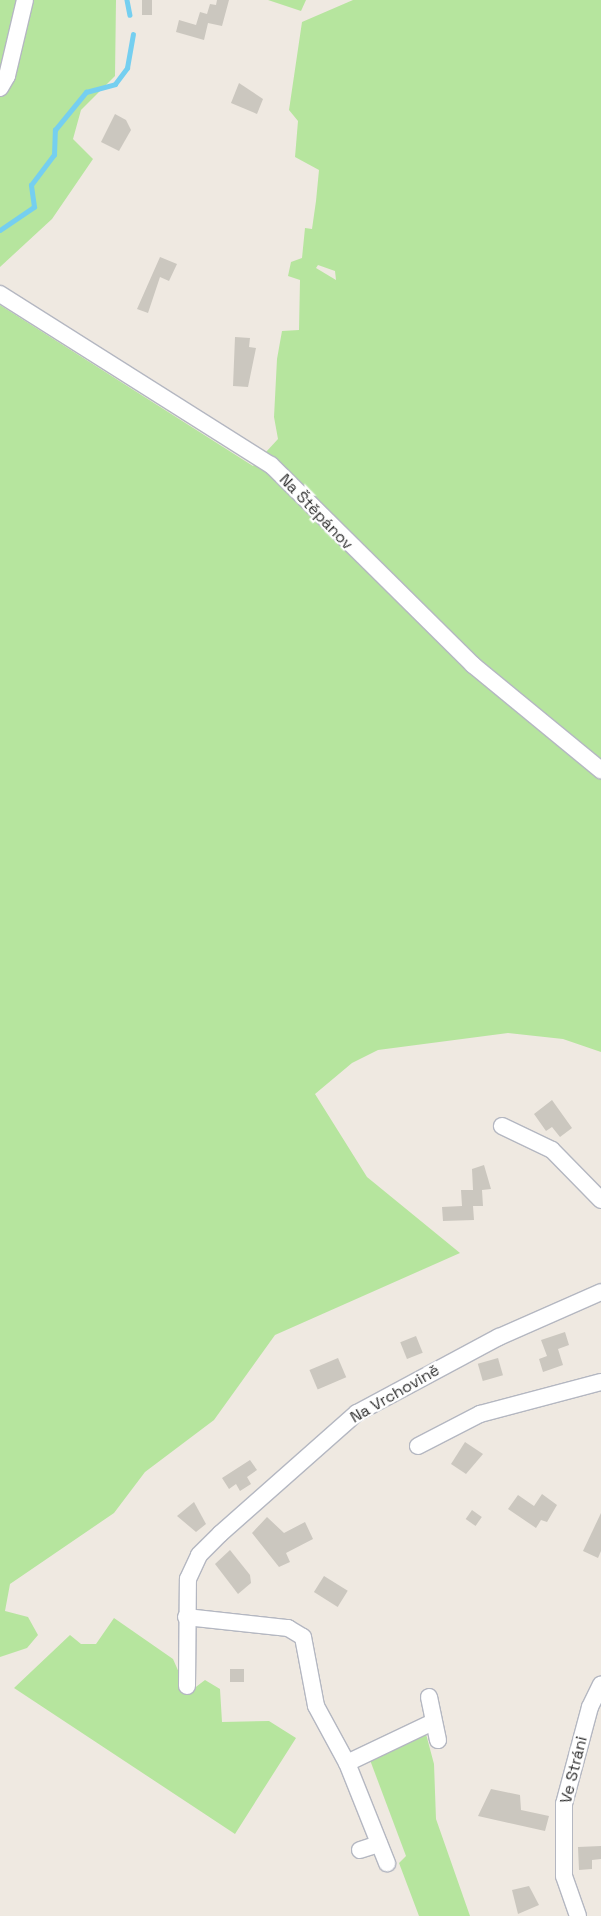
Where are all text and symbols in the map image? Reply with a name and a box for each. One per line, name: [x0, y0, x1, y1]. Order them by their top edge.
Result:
street label: Na Štěpánov: [275, 470, 357, 554]
street label: Na Vrchovině: [347, 1361, 443, 1427]
street label: Ve Stráni: [556, 1734, 592, 1806]

